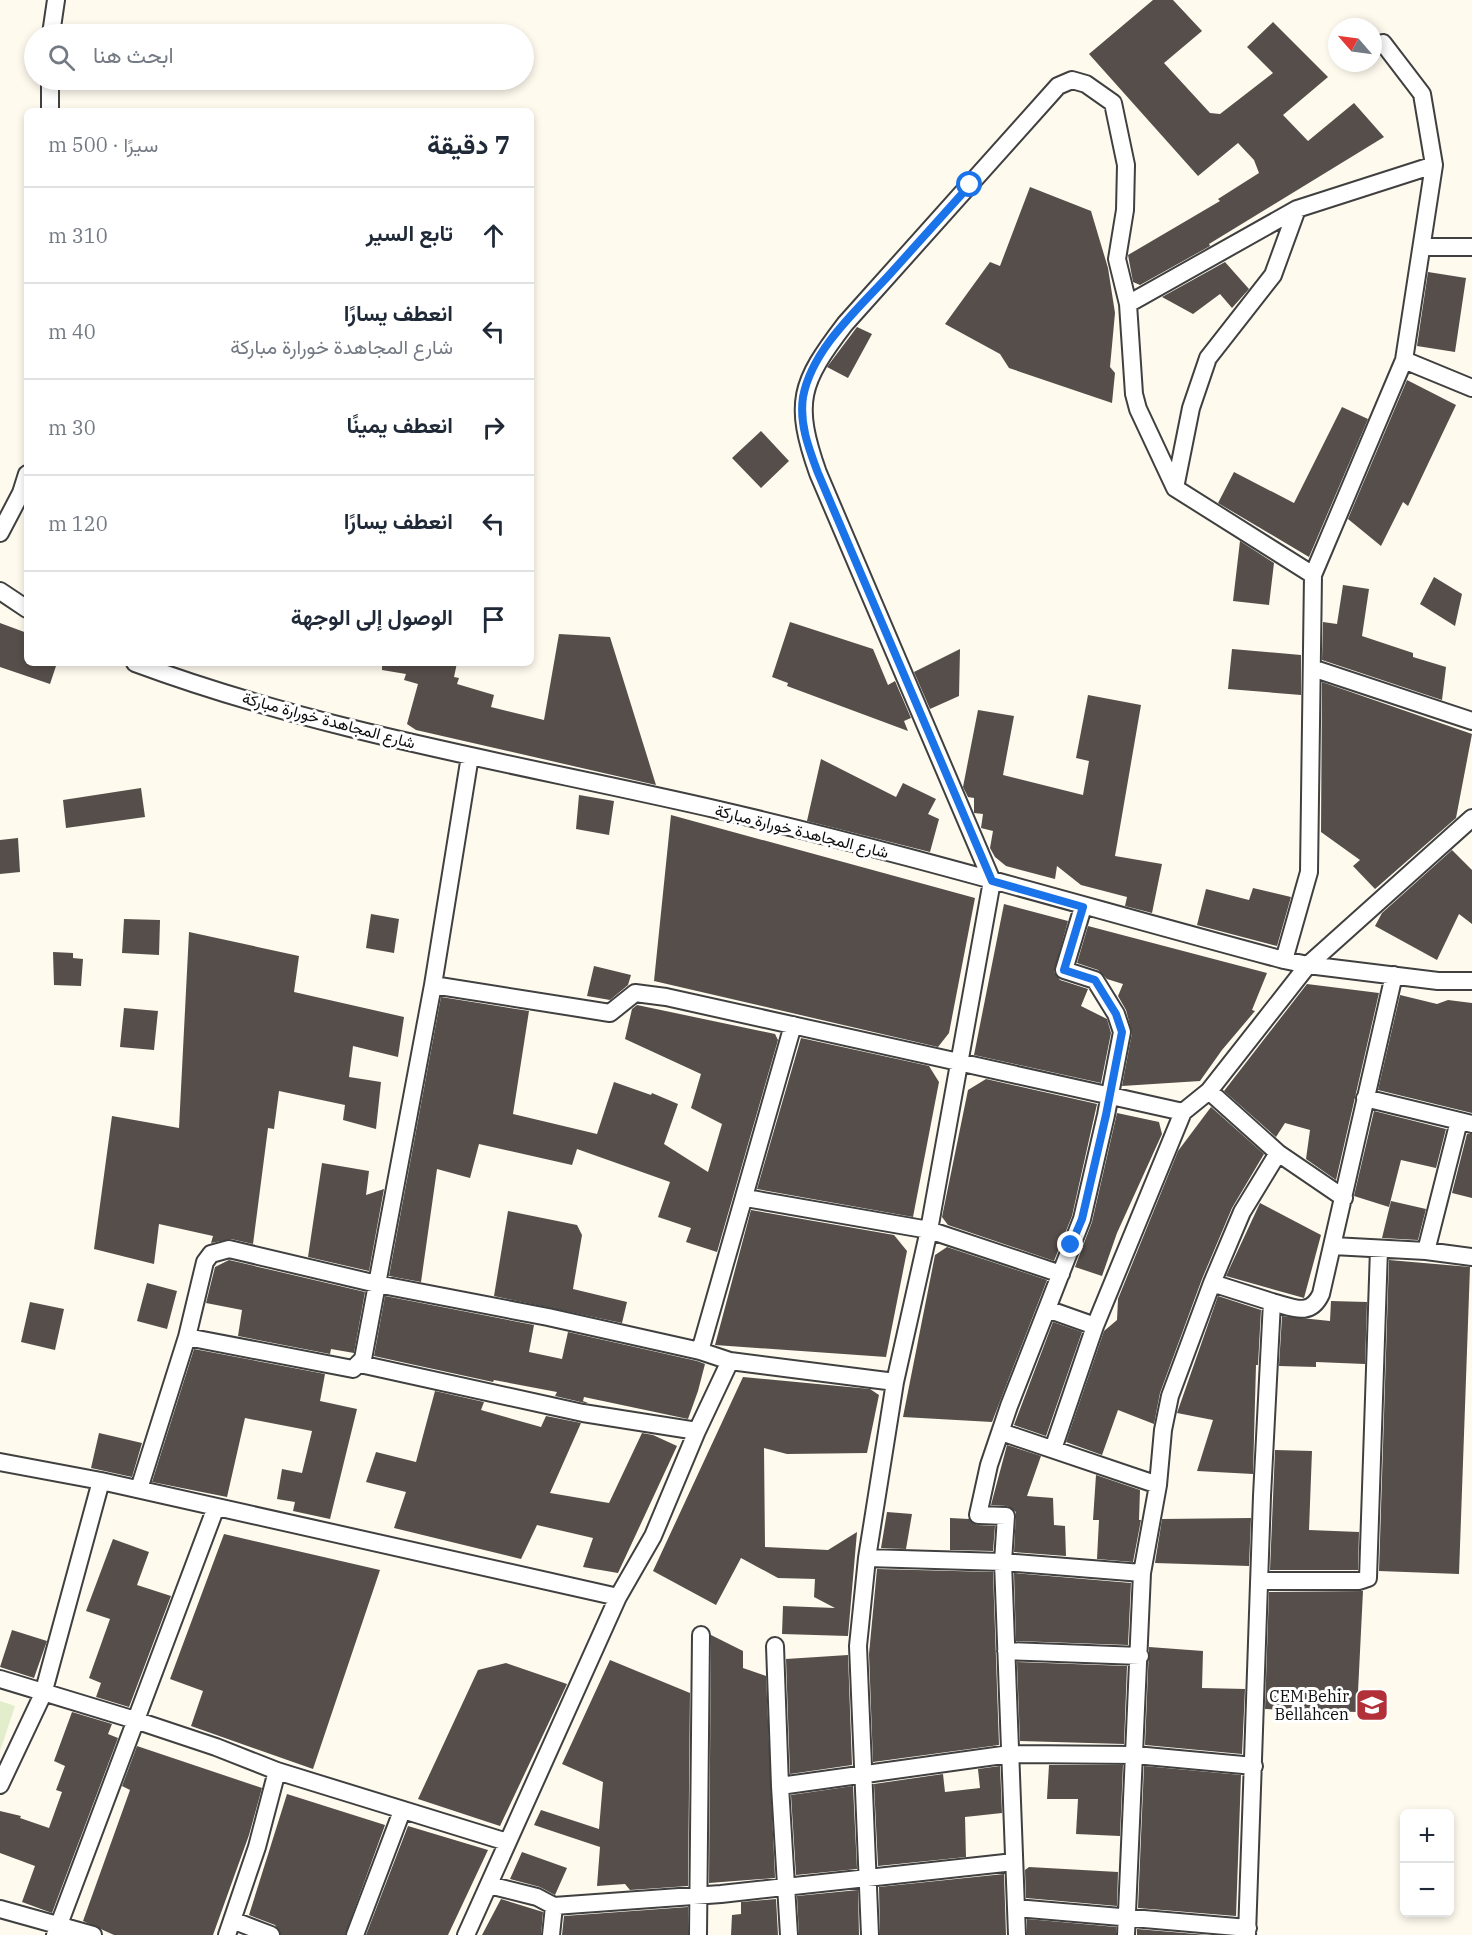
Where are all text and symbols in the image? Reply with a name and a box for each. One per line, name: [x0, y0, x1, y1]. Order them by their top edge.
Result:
north arrow: [1328, 18, 1382, 72]
search box: [24, 24, 534, 90]
text: ابحث هنا: [93, 40, 174, 69]
icon: search: [45, 41, 78, 74]
text: 7 دقيقة: [427, 127, 510, 161]
text: سيرًا · 500 m: [48, 131, 158, 158]
route start: [956, 171, 982, 197]
text: تابع السير: [366, 218, 453, 247]
icon: ahead: [477, 219, 510, 252]
text: 310 m: [48, 222, 108, 249]
text: انعطف يسارًا: [344, 298, 453, 327]
icon: left: [477, 315, 510, 348]
text: 40 m: [48, 318, 96, 345]
text: شارع المجاهدة خورارة مباركة: [230, 333, 453, 360]
text: انعطف يمينًا: [347, 410, 453, 439]
icon: right: [477, 411, 510, 444]
text: 30 m: [48, 414, 96, 441]
text: انعطف يسارًا: [344, 506, 453, 535]
icon: left: [477, 507, 510, 540]
text: 120 m: [48, 510, 108, 537]
text: الوصول إلى الوجهة: [291, 602, 453, 631]
icon: arrive: [477, 603, 510, 636]
street label: شارع المجاهدة خورارة مباركة: [240, 687, 418, 755]
street label: شارع المجاهدة خورارة مباركة: [713, 800, 891, 864]
route end: [1057, 1231, 1083, 1257]
place label: CEM Behir Bellahcen: [1269, 1686, 1349, 1724]
school or university icon: CEM Behir Bellahcen: [1354, 1687, 1390, 1723]
map controls: [1400, 1809, 1454, 1917]
button: +: [1400, 1809, 1454, 1863]
button: −: [1400, 1863, 1454, 1917]

